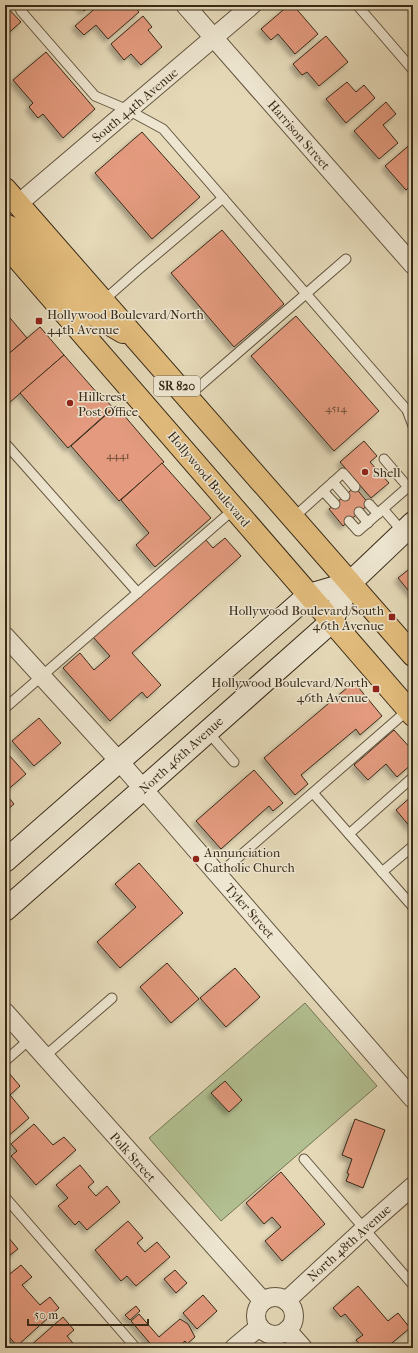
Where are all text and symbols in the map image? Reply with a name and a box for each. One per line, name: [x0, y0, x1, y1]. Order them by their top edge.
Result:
street label: South 44th Avenue: [89, 64, 181, 145]
street label: Harrison Street: [265, 97, 333, 173]
place label: Hollywood Boulevard/North 44th Avenue: [47, 307, 204, 337]
marker: Hollywood Boulevard/North 44th Avenue: [34, 316, 44, 326]
road number: SR 820: [154, 376, 200, 396]
place label: Hillcrest Post Office: [78, 389, 139, 419]
marker: Hillcrest Post Office: [65, 398, 75, 408]
house number: 4514: [325, 402, 347, 415]
street label: Hollywood Boulevard: [165, 428, 254, 530]
house number: 4441: [106, 449, 130, 462]
place label: Shell: [373, 465, 401, 480]
marker: Shell: [360, 467, 370, 477]
place label: Hollywood Boulevard/South 46th Avenue: [229, 603, 385, 633]
marker: Hollywood Boulevard/South 46th Avenue: [387, 612, 397, 622]
place label: Hollywood Boulevard/North 46th Avenue: [211, 675, 369, 705]
marker: Hollywood Boulevard/North 46th Avenue: [371, 684, 381, 694]
street label: North 46th Avenue: [136, 713, 227, 797]
place label: Annunciation Catholic Church: [203, 845, 295, 875]
marker: Annunciation Catholic Church: [191, 854, 201, 864]
street label: Tyler Street: [222, 880, 278, 942]
street label: Polk Street: [107, 1129, 159, 1185]
street label: North 48th Avenue: [304, 1201, 394, 1284]
scale bar: [28, 1301, 148, 1327]
text: 50 m: [34, 1308, 58, 1322]

